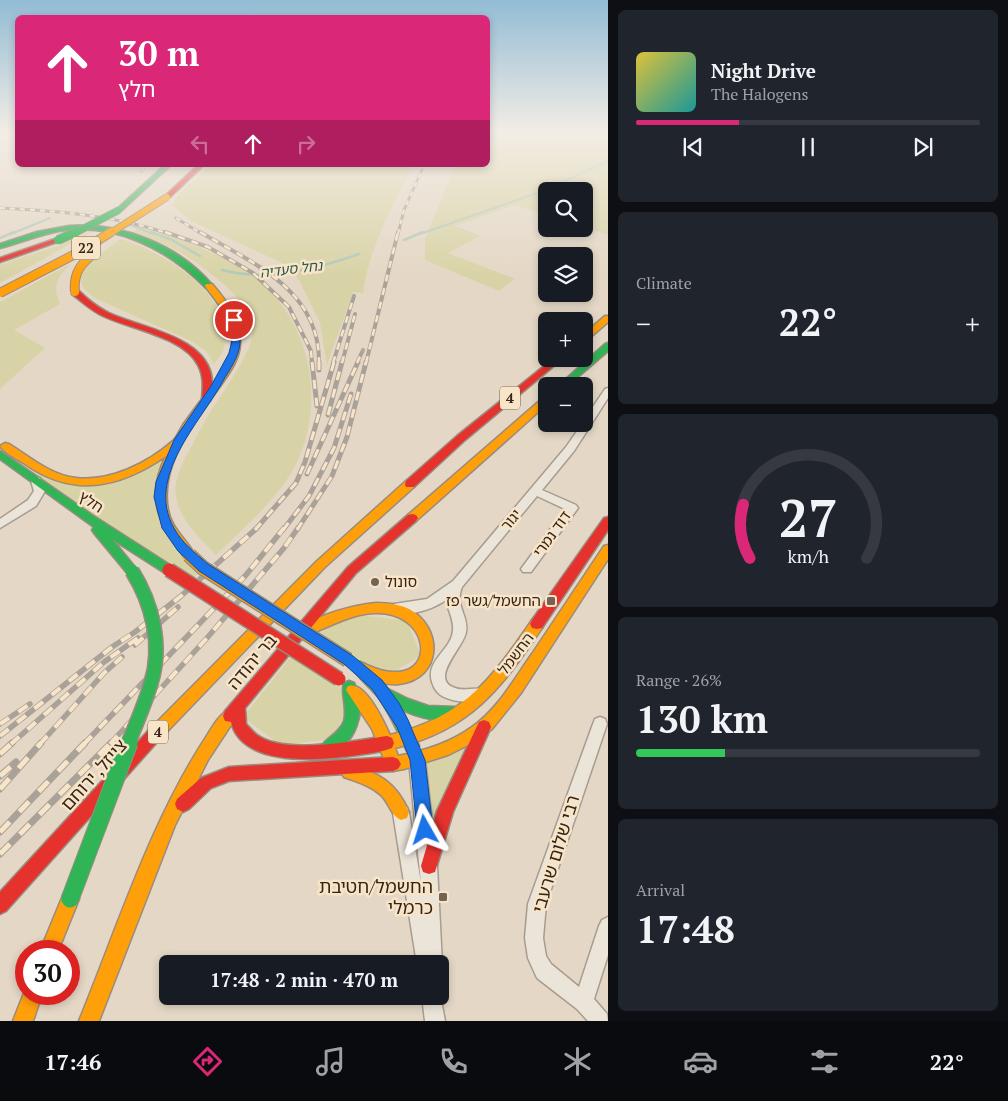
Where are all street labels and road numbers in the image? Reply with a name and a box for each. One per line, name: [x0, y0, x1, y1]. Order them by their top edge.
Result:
road number: 22: [72, 237, 100, 260]
road number: 4: [500, 386, 520, 409]
street label: חלץ: [75, 486, 108, 517]
street label: יגור: [495, 504, 525, 534]
street label: דוד נמרי: [528, 506, 575, 560]
street label: בר יהודה: [221, 628, 282, 694]
street label: החשמל: [493, 628, 538, 679]
road number: 4: [148, 720, 168, 744]
street label: צייזל, ירוחם: [55, 733, 132, 815]
street label: רבי שלום שרעבי: [526, 792, 584, 915]

